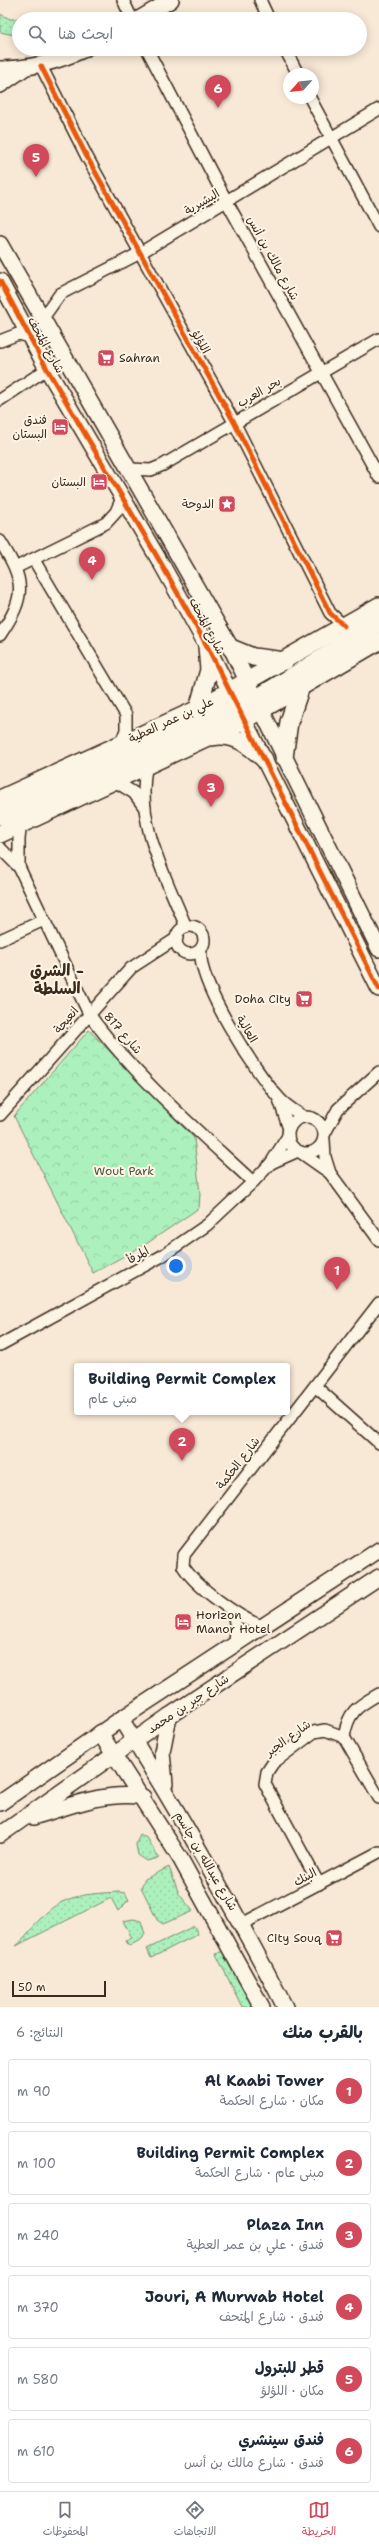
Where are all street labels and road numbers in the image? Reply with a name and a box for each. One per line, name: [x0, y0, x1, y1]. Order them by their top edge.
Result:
street label: البشيرية: [181, 185, 223, 219]
street label: شارع مالك بن أنس: [242, 213, 303, 304]
street label: شارع المتحف: [23, 314, 68, 376]
street label: اللؤلؤ: [188, 327, 214, 357]
street label: بحر العرب: [234, 373, 284, 411]
street label: شارع المتحف: [185, 595, 229, 658]
street label: علي بن عمر العطية: [126, 693, 217, 749]
street label: انعيجة: [50, 1003, 82, 1037]
street label: شارع 817: [100, 1009, 146, 1058]
street label: العالية: [233, 1012, 261, 1046]
street label: المرفأ: [124, 1242, 152, 1268]
street label: شارع الحكمة: [213, 1434, 264, 1493]
street label: شارع جبر بن محمد: [144, 1671, 233, 1738]
street label: شارع الجبر: [261, 1716, 315, 1761]
street label: شارع عبدالله بن جاسم: [170, 1808, 241, 1914]
street label: البنك: [291, 1864, 319, 1890]

